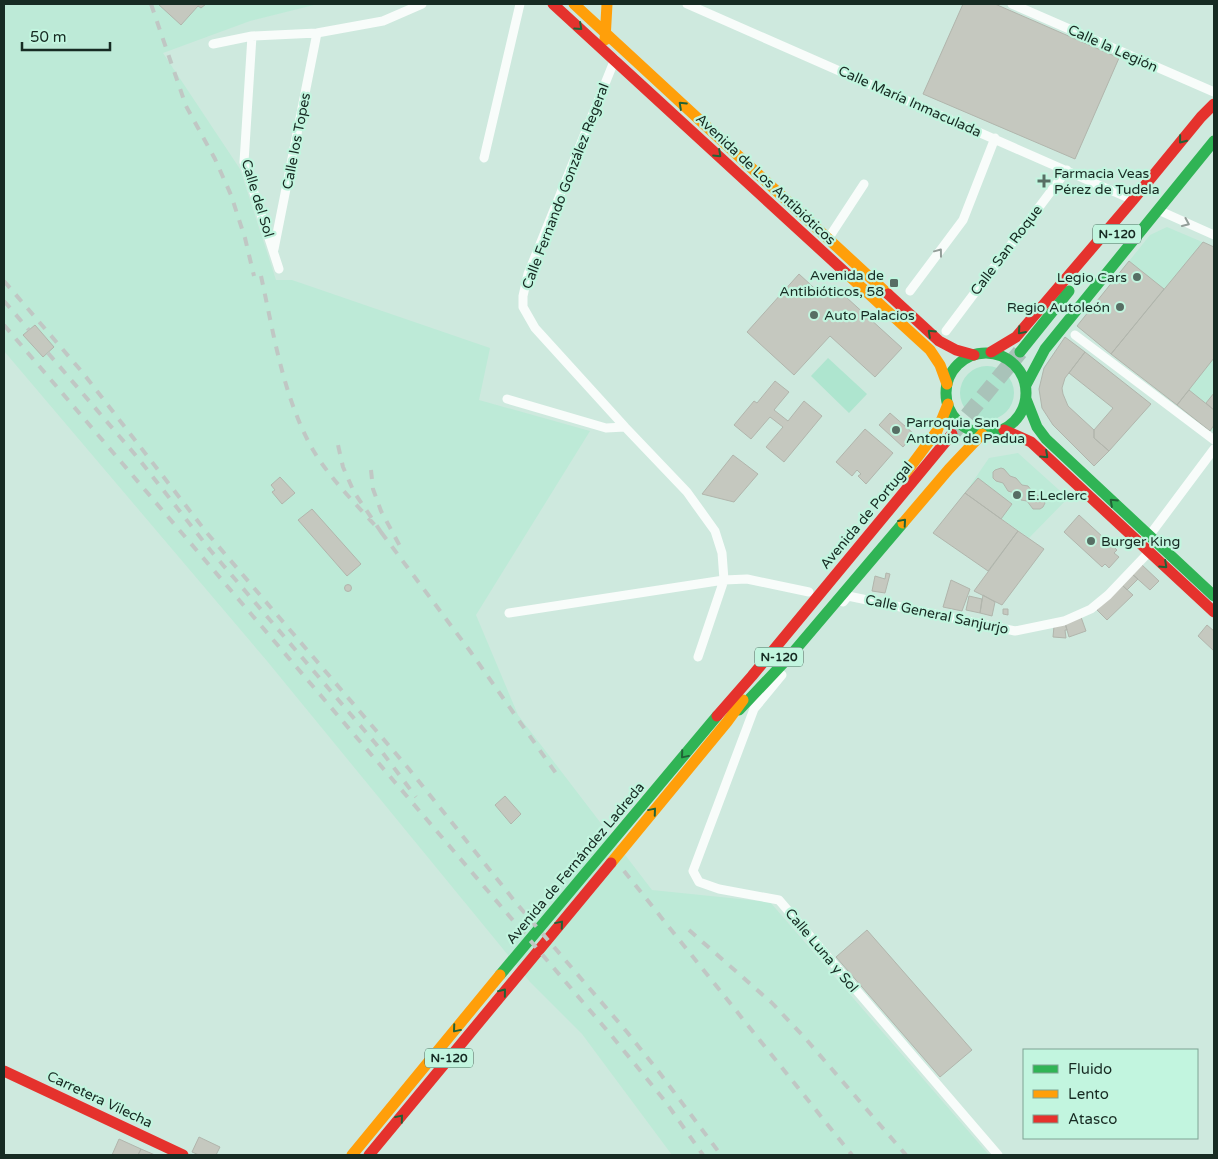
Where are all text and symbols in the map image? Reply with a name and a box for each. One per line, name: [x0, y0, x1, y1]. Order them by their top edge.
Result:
scale bar: [22, 20, 110, 52]
one-way arrow: [574, 21, 583, 30]
street label: Calle la Legión: [1065, 21, 1160, 76]
text: 50 m: [30, 28, 67, 46]
street label: Calle María Inmaculada: [836, 62, 984, 141]
street label: Calle Fernando González Regeral: [518, 81, 613, 292]
street label: Calle los Topes: [279, 91, 314, 191]
one-way arrow: [679, 102, 688, 111]
street label: Avenida de Los Antibióticos: [692, 110, 839, 249]
one-way arrow: [1179, 134, 1187, 143]
one-way arrow: [712, 148, 721, 157]
street label: Calle del Sol: [238, 157, 277, 239]
place label: Farmacia Veas Pérez de Tudela: [1054, 165, 1160, 198]
marker: Farmacia Veas Pérez de Tudela: [1038, 175, 1050, 187]
street label: Calle San Roque: [967, 202, 1046, 299]
one-way arrow: [1181, 216, 1190, 227]
road number: N-120: [1093, 224, 1141, 243]
one-way arrow: [933, 248, 942, 258]
place label: Avenida de Antibióticos, 58: [779, 267, 884, 300]
place label: Legio Cars: [1057, 269, 1127, 286]
marker: Legio Cars: [1131, 271, 1143, 283]
marker: Avenida de Antibióticos, 58: [888, 277, 900, 289]
place label: Regio Autoleón: [1007, 299, 1110, 316]
marker: Regio Autoleón: [1114, 301, 1126, 313]
place label: Auto Palacios: [824, 307, 915, 324]
marker: Auto Palacios: [808, 309, 820, 321]
one-way arrow: [1018, 326, 1027, 335]
one-way arrow: [927, 330, 936, 339]
place label: Parroquia San Antonio de Padua: [906, 414, 1025, 447]
marker: Parroquia San Antonio de Padua: [890, 424, 902, 436]
one-way arrow: [1040, 449, 1049, 458]
street label: Avenida de Portugal: [816, 458, 916, 573]
place label: E.Leclerc: [1027, 487, 1087, 504]
marker: E.Leclerc: [1011, 489, 1023, 501]
one-way arrow: [1110, 499, 1119, 508]
one-way arrow: [897, 519, 906, 528]
place label: Burger King: [1101, 533, 1180, 550]
marker: Burger King: [1085, 535, 1097, 547]
one-way arrow: [1159, 560, 1168, 569]
street label: Calle General Sanjurjo: [864, 591, 1010, 638]
road number: N-120: [755, 648, 803, 666]
one-way arrow: [681, 749, 690, 758]
street label: Avenida de Fernández Ladreda: [503, 779, 648, 948]
one-way arrow: [647, 808, 656, 817]
street label: Calle Luna y Sol: [782, 905, 862, 996]
one-way arrow: [554, 921, 563, 930]
one-way arrow: [498, 989, 506, 998]
one-way arrow: [454, 1023, 462, 1032]
road number: N-120: [425, 1048, 473, 1068]
legend: [1023, 1049, 1198, 1139]
text: Fluido: [1068, 1060, 1112, 1078]
street label: Carretera Vilecha: [44, 1068, 155, 1131]
text: Lento: [1068, 1085, 1109, 1103]
text: Atasco: [1068, 1110, 1117, 1128]
one-way arrow: [395, 1114, 404, 1123]

